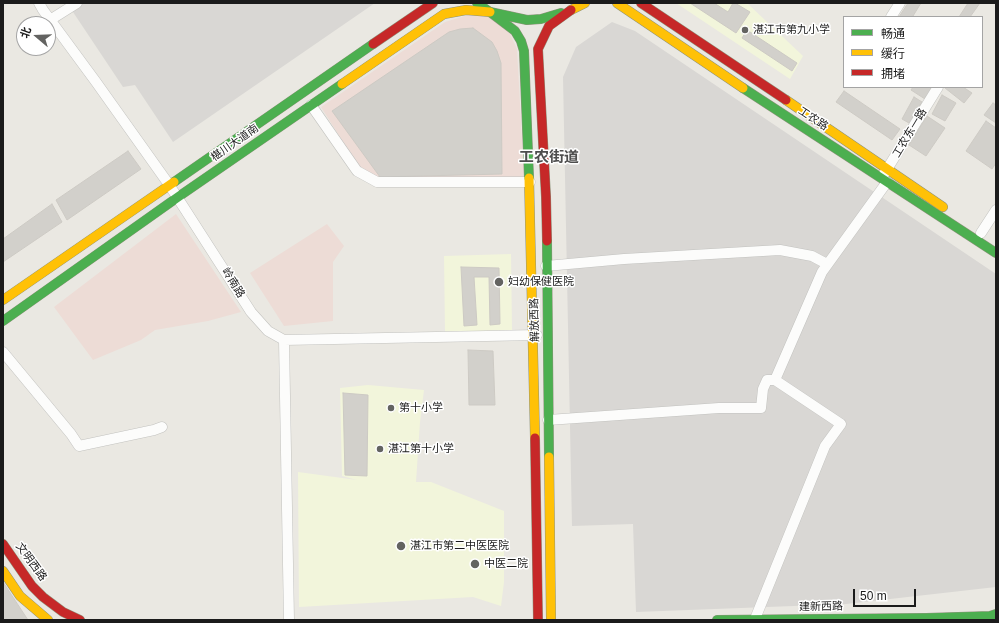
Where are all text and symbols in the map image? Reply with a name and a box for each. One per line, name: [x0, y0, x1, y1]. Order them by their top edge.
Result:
north arrow: [16, 16, 56, 56]
legend: [843, 16, 983, 88]
place label: 湛江市第九小学: [753, 23, 830, 37]
text: 北: [18, 25, 33, 40]
marker: 湛江市第九小学: [740, 25, 750, 35]
text: 畅通: [881, 27, 905, 41]
text: 缓行: [881, 47, 905, 61]
text: 拥堵: [881, 67, 905, 81]
street label: 工农路: [796, 104, 830, 134]
street label: 工农东一路: [890, 106, 930, 160]
street label: 椹川大道南: [209, 122, 261, 164]
district label: 工农街道: [519, 149, 579, 167]
street label: 岭南路: [219, 266, 247, 300]
place label: 妇幼保健医院: [508, 275, 574, 289]
marker: 妇幼保健医院: [493, 276, 505, 288]
street label: 解放西路: [528, 298, 542, 342]
place label: 第十小学: [399, 401, 443, 415]
marker: 第十小学: [386, 403, 396, 413]
place label: 湛江第十小学: [388, 442, 454, 456]
marker: 湛江第十小学: [375, 444, 385, 454]
place label: 湛江市第二中医医院: [410, 539, 509, 553]
street label: 文明西路: [13, 540, 49, 584]
marker: 湛江市第二中医医院: [395, 540, 407, 552]
place label: 中医二院: [484, 557, 528, 571]
marker: 中医二院: [469, 558, 481, 570]
scale bar: [855, 581, 918, 607]
text: 50 m: [860, 589, 887, 603]
street label: 建新西路: [799, 600, 843, 614]

